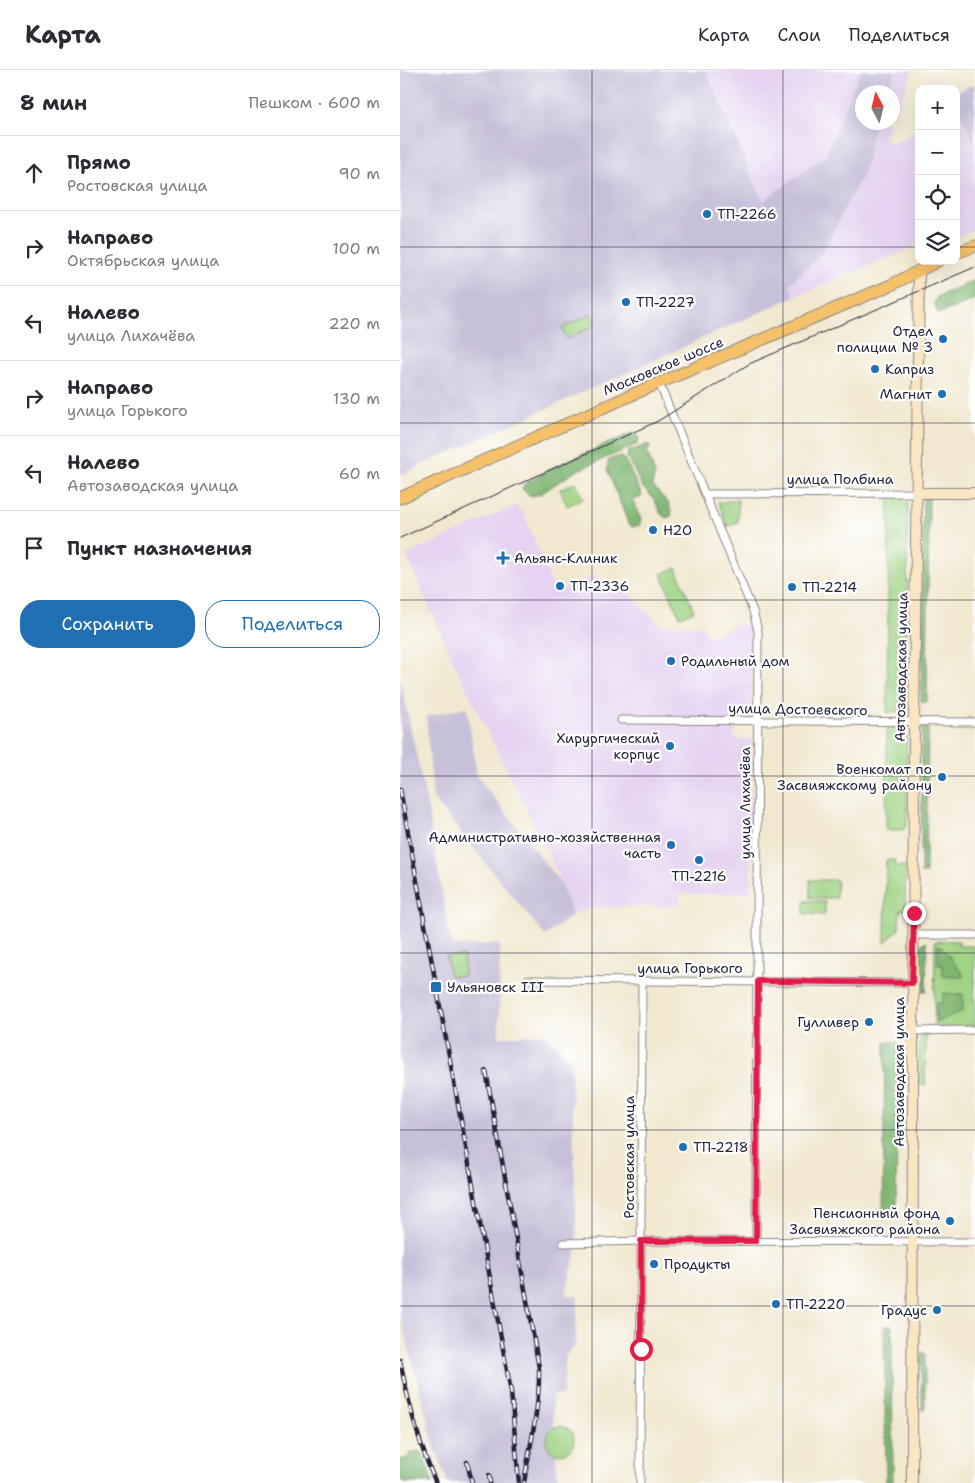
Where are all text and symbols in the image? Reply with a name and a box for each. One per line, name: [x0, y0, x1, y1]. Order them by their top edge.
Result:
text: Карта: [25, 19, 101, 51]
text: Карта: [698, 23, 749, 47]
text: Слои: [777, 23, 821, 47]
text: Поделиться: [849, 23, 950, 47]
north arrow: [855, 85, 900, 130]
map controls: [915, 85, 960, 265]
button: +: [915, 85, 960, 130]
text: 8 мин: [20, 89, 87, 117]
text: Пешком · 600 m: [248, 92, 380, 113]
button: −: [915, 130, 960, 175]
text: Прямо: [67, 150, 131, 175]
icon: ahead: [20, 159, 48, 187]
text: 90 m: [339, 163, 380, 184]
text: Ростовская улица: [67, 175, 208, 196]
button: locate: [915, 175, 960, 220]
place label: ТП-2266: [717, 205, 776, 223]
marker: ТП-2266: [701, 208, 713, 220]
button: layers: [915, 220, 960, 265]
text: Направо: [67, 225, 153, 250]
icon: right: [20, 234, 48, 262]
text: 100 m: [332, 238, 380, 259]
text: Октябрьская улица: [67, 250, 219, 271]
place label: ТП-2227: [636, 293, 695, 311]
marker: ТП-2227: [620, 296, 632, 308]
text: Налево: [67, 300, 140, 325]
icon: left: [20, 309, 48, 337]
text: 220 m: [328, 313, 380, 334]
place label: Отдел полиции № 3: [837, 322, 933, 356]
text: улица Лихачёва: [67, 325, 195, 346]
street label: Московское шоссе: [600, 332, 726, 400]
marker: Отдел полиции № 3: [937, 333, 949, 345]
place label: Каприз: [885, 360, 934, 378]
marker: Каприз: [869, 363, 881, 375]
text: Направо: [67, 375, 153, 400]
icon: right: [20, 384, 48, 412]
place label: Магнит: [880, 385, 933, 403]
text: 130 m: [333, 388, 380, 409]
marker: Магнит: [936, 388, 948, 400]
text: улица Горького: [67, 400, 188, 421]
text: Налево: [67, 450, 140, 475]
icon: left: [20, 459, 48, 487]
text: 60 m: [339, 463, 380, 484]
street label: улица Полбина: [787, 470, 894, 488]
text: Автозаводская улица: [67, 475, 238, 496]
place label: H2O: [663, 521, 692, 539]
marker: H2O: [647, 524, 659, 536]
icon: arrive: [20, 534, 48, 562]
text: Пункт назначения: [67, 536, 252, 561]
place label: Альянс-Клиник: [514, 549, 618, 567]
marker: Альянс-Клиник: [496, 551, 510, 565]
place label: ТП-2336: [570, 577, 629, 595]
place label: ТП-2214: [802, 578, 857, 596]
marker: ТП-2336: [554, 580, 566, 592]
marker: ТП-2214: [786, 581, 798, 593]
street label: Автозаводская улица: [891, 592, 911, 742]
button: Сохранить: [20, 600, 195, 648]
button: Поделиться: [205, 600, 380, 648]
place label: Родильный дом: [681, 652, 790, 670]
marker: Родильный дом: [665, 655, 677, 667]
street label: улица Достоевского: [728, 699, 868, 719]
place label: Хирургический корпус: [556, 729, 660, 763]
marker: Хирургический корпус: [664, 740, 676, 752]
street label: улица Лихачёва: [736, 747, 754, 859]
place label: Военкомат по Засвияжскому району: [777, 760, 932, 794]
marker: Военкомат по Засвияжскому району: [936, 771, 948, 783]
place label: Административно-хозяйственная часть: [428, 828, 661, 862]
marker: Административно-хозяйственная часть: [665, 839, 677, 851]
marker: ТП-2216: [693, 854, 705, 866]
place label: ТП-2216: [671, 867, 727, 885]
route end: [903, 902, 926, 925]
street label: улица Горького: [637, 959, 743, 977]
place label: Ульяновск III: [447, 978, 545, 996]
marker: Ульяновск III: [429, 980, 443, 994]
street label: Автозаводская улица: [890, 997, 908, 1147]
place label: Гулливер: [797, 1013, 859, 1031]
marker: Гулливер: [863, 1016, 875, 1028]
street label: Ростовская улица: [620, 1095, 638, 1218]
place label: ТП-2218: [693, 1138, 749, 1156]
marker: ТП-2218: [677, 1141, 689, 1153]
place label: Пенсионный фонд Засвияжского района: [790, 1204, 940, 1238]
marker: Пенсионный фонд Засвияжского района: [944, 1215, 956, 1227]
place label: Продукты: [664, 1255, 731, 1273]
marker: Продукты: [648, 1258, 660, 1270]
place label: ТП-2220: [786, 1295, 845, 1313]
marker: ТП-2220: [770, 1298, 782, 1310]
place label: Градус: [881, 1301, 927, 1319]
marker: Градус: [931, 1304, 943, 1316]
route start: [630, 1338, 653, 1361]

